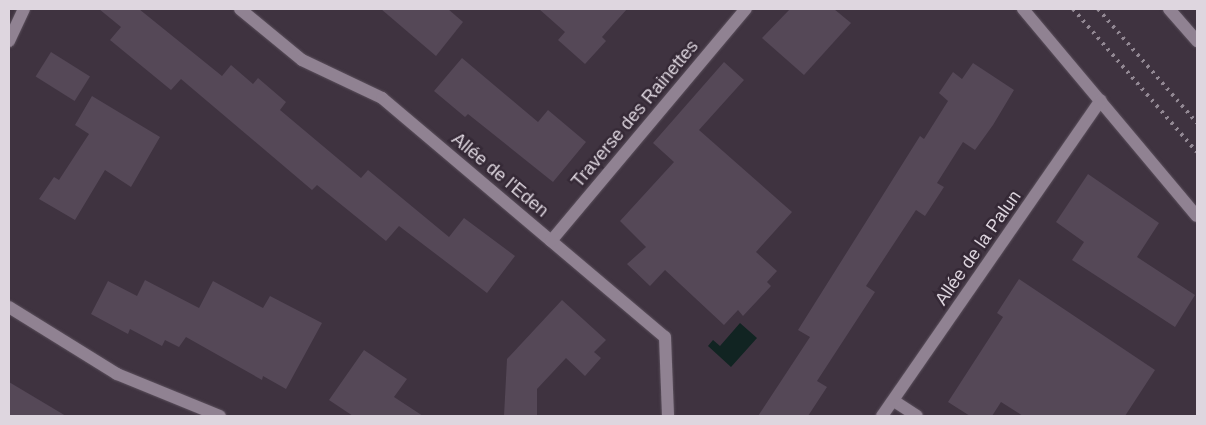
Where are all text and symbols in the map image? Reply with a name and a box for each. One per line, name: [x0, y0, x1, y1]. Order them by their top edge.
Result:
street label: Traverse des Rainettes: [567, 36, 703, 192]
street label: Allée de l'Eden: [447, 128, 553, 222]
street label: Allée de la Palun: [930, 186, 1026, 310]

